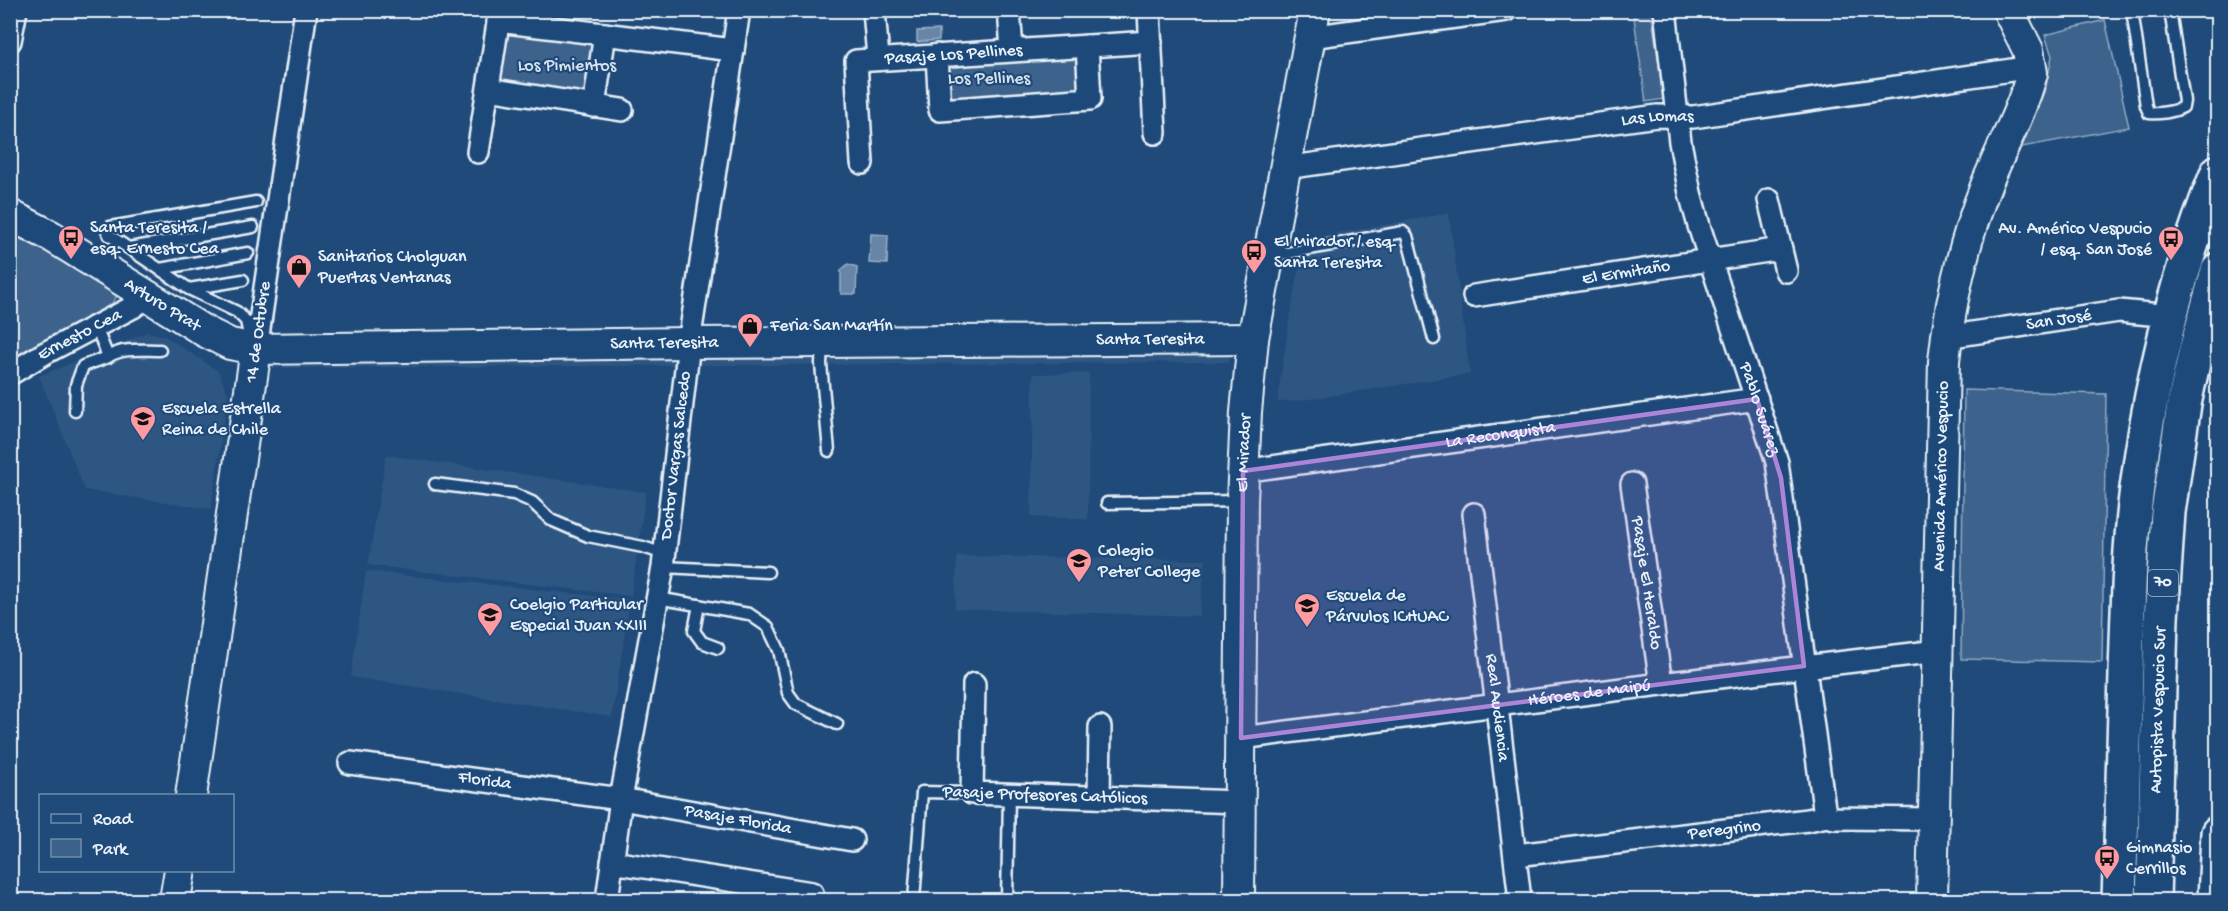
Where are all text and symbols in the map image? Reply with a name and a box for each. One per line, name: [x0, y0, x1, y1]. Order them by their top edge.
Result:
street label: Pasaje Los Pellines: [883, 40, 1024, 70]
park label: Los Pimientos: [518, 56, 618, 77]
park label: Los Pellines: [948, 69, 1032, 90]
street label: Las Lomas: [1620, 105, 1695, 131]
place label: Santa Teresita / esq. Ernesto Cea: [90, 218, 220, 260]
place label: Av. Américo Vespucio / esq. San José: [1998, 219, 2153, 261]
bus stop icon: Santa Teresita / esq. Ernesto Cea: [56, 223, 86, 261]
bus stop icon: Av. Américo Vespucio / esq. San José: [2156, 224, 2186, 262]
place label: El Mirador / esq. Santa Teresita: [1274, 232, 1398, 274]
bus stop icon: El Mirador / esq. Santa Teresita: [1239, 237, 1269, 275]
place label: Sanitarios Cholguan Puertas Ventanas: [317, 247, 467, 289]
shop icon: Sanitarios Cholguan Puertas Ventanas: [284, 252, 314, 290]
street label: El Ermitaño: [1581, 256, 1672, 290]
street label: Arturo Prat: [120, 273, 206, 338]
street label: 14 de Octubre: [241, 279, 277, 385]
street label: Ernesto Cea: [34, 304, 126, 366]
street label: San José: [2025, 305, 2094, 335]
shop icon: Feria San Martín: [735, 311, 765, 349]
place label: Feria San Martín: [769, 316, 893, 337]
street label: Santa Teresita: [1096, 329, 1205, 351]
street label: Santa Teresita: [610, 332, 720, 355]
street label: Pablo Suárez: [1734, 359, 1785, 460]
street label: Doctor Vargas Salcedo: [656, 370, 696, 542]
street label: Avenida Américo Vespucio: [1929, 381, 1954, 572]
place label: Escuela Estrella Reina de Chile: [162, 399, 282, 441]
school or university icon: Escuela Estrella Reina de Chile: [128, 404, 158, 442]
street label: El Mirador: [1232, 412, 1256, 493]
street label: La Reconquista: [1444, 417, 1558, 453]
street label: Pasaje El Heraldo: [1626, 514, 1666, 651]
place label: Colegio Peter College: [1097, 541, 1201, 583]
school or university icon: Colegio Peter College: [1064, 546, 1094, 584]
road number: 70: [2148, 570, 2178, 596]
place label: Escuela de Párvulos ICHUAC: [1325, 586, 1449, 628]
school or university icon: Escuela de Párvulos ICHUAC: [1292, 591, 1322, 629]
place label: Coelgio Particular Especial Juan XXIII: [510, 595, 647, 637]
school or university icon: Coelgio Particular Especial Juan XXIII: [475, 600, 505, 638]
street label: Autopista Vespucio Sur: [2146, 625, 2171, 794]
street label: Real Audiencia: [1480, 653, 1514, 764]
street label: Héroes de Maipú: [1527, 675, 1652, 712]
street label: Florida: [456, 767, 514, 795]
street label: Pasaje Profesores Católicos: [941, 782, 1149, 810]
legend: [39, 794, 234, 872]
street label: Pasaje Florida: [681, 800, 794, 840]
text: Road: [93, 810, 134, 831]
street label: Peregrino: [1686, 815, 1762, 845]
place label: Gimnasio Cerrillos: [2126, 838, 2192, 880]
text: Park: [92, 840, 129, 861]
bus stop icon: Gimnasio Cerrillos: [2092, 843, 2122, 881]

